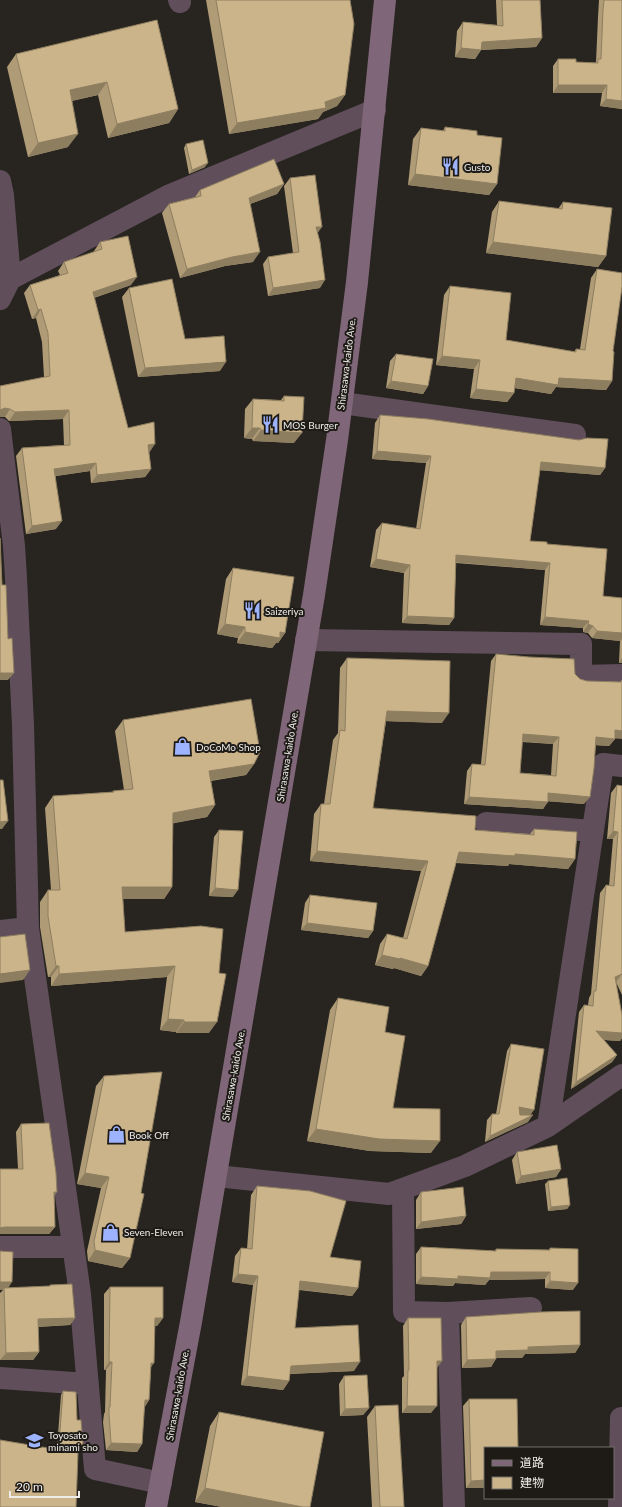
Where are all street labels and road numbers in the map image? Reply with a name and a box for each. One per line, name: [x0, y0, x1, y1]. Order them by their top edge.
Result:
street label: Shirasawa-kaido Ave.: [334, 317, 358, 411]
street label: Shirasawa-kaido Ave.: [274, 709, 300, 803]
street label: Shirasawa-kaido Ave.: [219, 1028, 247, 1122]
street label: Shirasawa-kaido Ave.: [163, 1348, 191, 1442]

